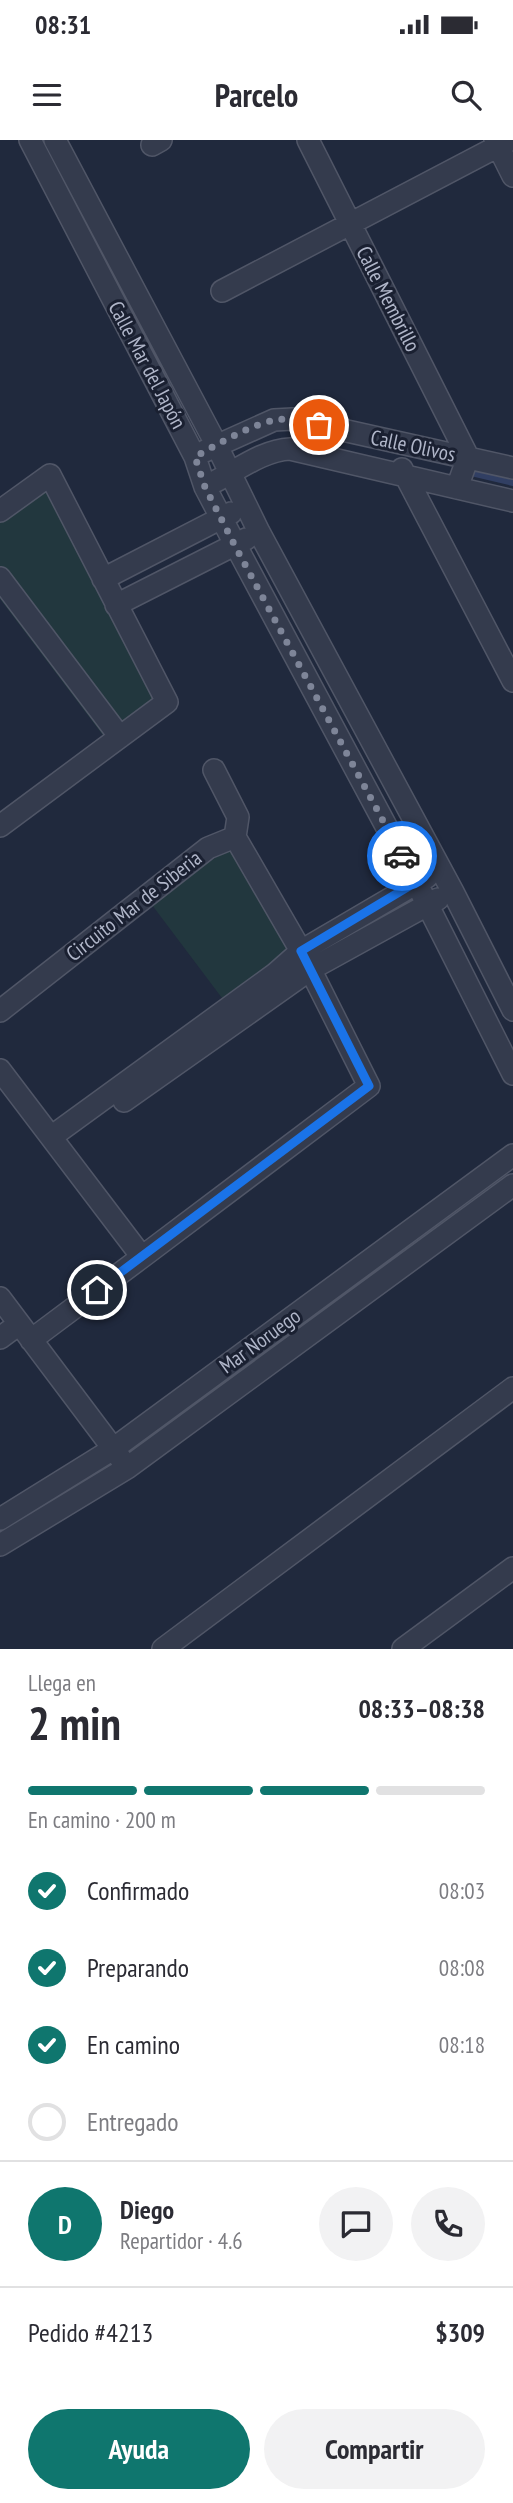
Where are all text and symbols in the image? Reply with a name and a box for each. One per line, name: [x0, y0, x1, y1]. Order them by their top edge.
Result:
text: 08:31: [35, 8, 91, 41]
text: Parcelo: [215, 74, 298, 116]
icon: menu: [28, 76, 66, 114]
icon: search: [447, 76, 485, 114]
street label: Calle Membrillo: [350, 242, 427, 356]
street label: Calle Mar del Japón: [103, 296, 192, 433]
pin: [289, 395, 349, 455]
icon: bag: [300, 406, 338, 444]
street label: Calle Olivos: [368, 423, 458, 468]
courier: [367, 821, 437, 891]
icon: car: [383, 837, 421, 875]
street label: Circuito Mar de Siberia: [61, 844, 207, 967]
pin: [67, 1260, 127, 1320]
icon: home: [78, 1271, 116, 1309]
street label: Mar Noruego: [214, 1302, 306, 1379]
text: Llega en: [28, 1668, 96, 1697]
text: 08:33–08:38: [358, 1692, 485, 1725]
text: 2 min: [28, 1693, 121, 1753]
text: En camino · 200 m: [28, 1805, 176, 1834]
icon: check: [28, 1872, 66, 1910]
text: Confirmado: [87, 1874, 189, 1907]
text: 08:03: [439, 1876, 485, 1905]
icon: check: [28, 1949, 66, 1987]
text: Preparando: [87, 1951, 189, 1984]
text: 08:08: [439, 1953, 485, 1982]
icon: check: [28, 2026, 66, 2064]
text: En camino: [87, 2028, 180, 2061]
text: 08:18: [439, 2030, 485, 2059]
text: Entregado: [87, 2105, 179, 2138]
button: chat: [319, 2187, 393, 2261]
button: phone: [411, 2187, 485, 2261]
text: Diego: [120, 2193, 174, 2226]
text: D: [58, 2208, 72, 2241]
text: Repartidor · 4.6: [120, 2226, 243, 2255]
text: Pedido #4213: [28, 2316, 153, 2349]
text: $309: [435, 2316, 485, 2349]
button: Ayuda: [28, 2409, 250, 2489]
button: Compartir: [264, 2409, 485, 2489]

